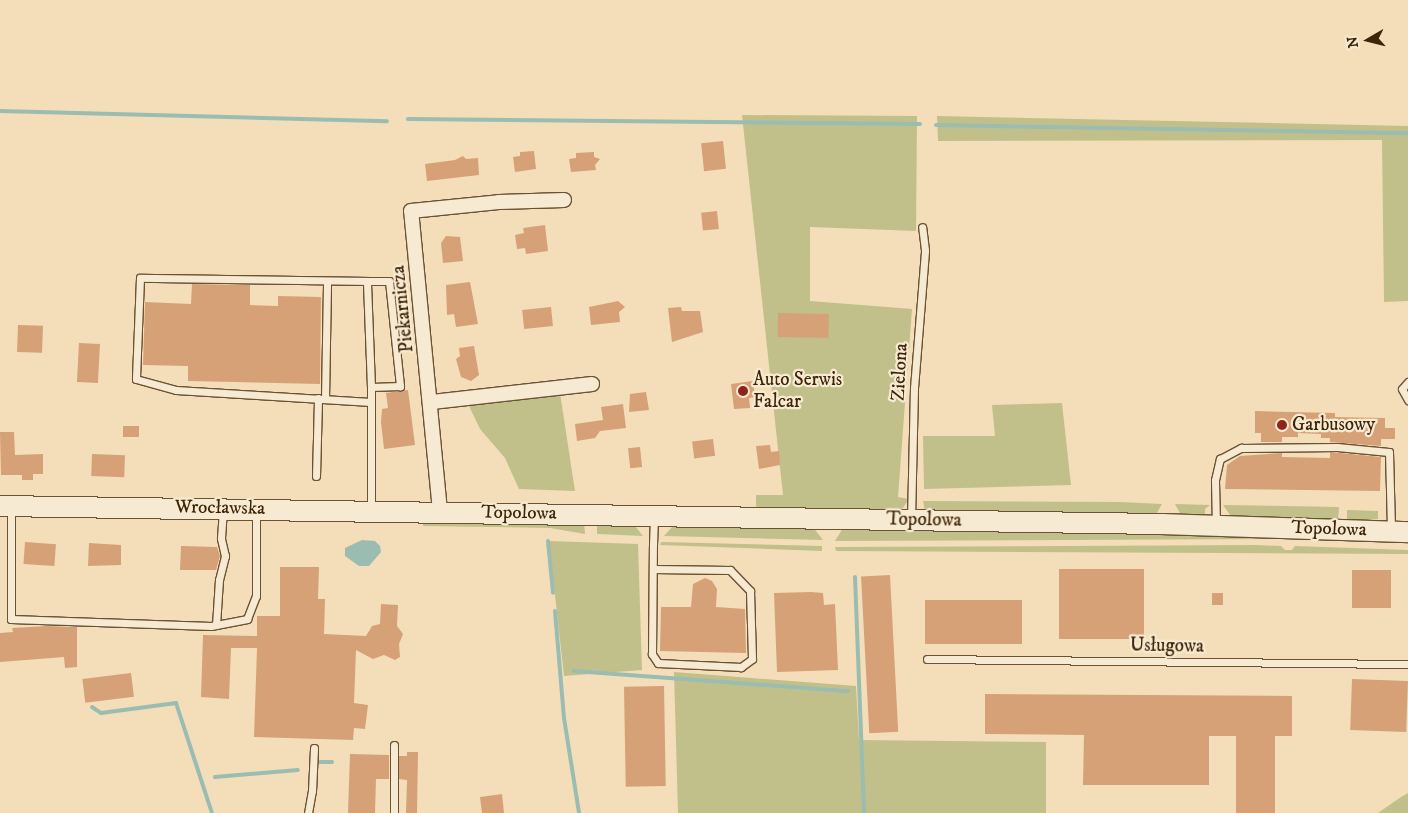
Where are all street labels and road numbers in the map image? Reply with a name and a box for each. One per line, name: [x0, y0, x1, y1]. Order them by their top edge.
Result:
street label: Piekarnicza: [387, 264, 419, 354]
street label: Zielona: [887, 343, 913, 401]
street label: Wrocławska: [175, 496, 265, 520]
street label: Topolowa: [481, 501, 557, 525]
street label: Topolowa: [886, 508, 962, 532]
street label: Topolowa: [1291, 516, 1367, 542]
street label: Usługowa: [1130, 634, 1204, 658]

